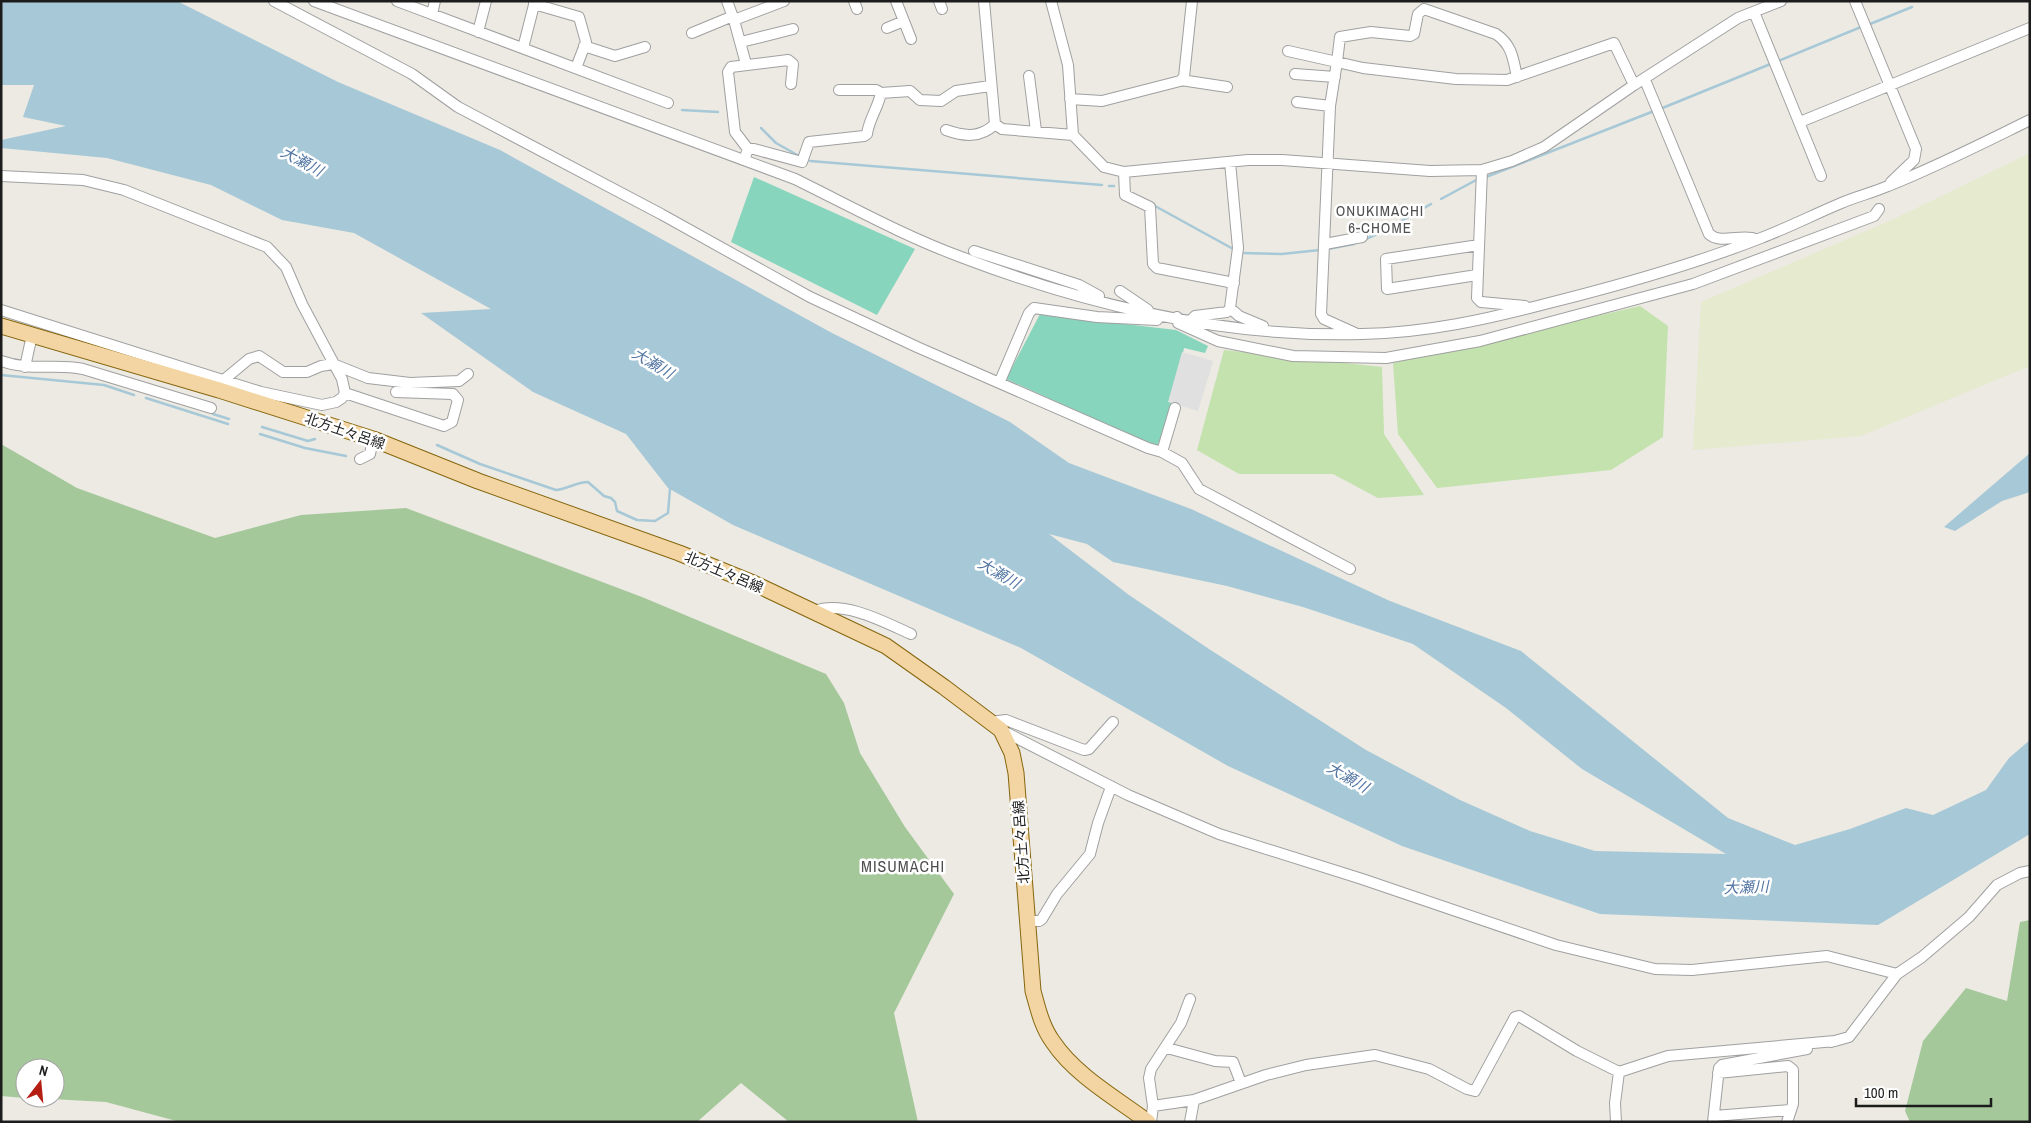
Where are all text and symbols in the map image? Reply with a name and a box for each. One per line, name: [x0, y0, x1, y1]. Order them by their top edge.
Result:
water label: 大瀬川: [277, 141, 329, 182]
district label: ONUKIMACHI 6-CHOME: [1336, 200, 1424, 238]
water label: 大瀬川: [628, 342, 679, 385]
street label: 北方土々呂線: [302, 409, 388, 453]
street label: 北方土々呂線: [682, 547, 766, 597]
water label: 大瀬川: [974, 553, 1025, 594]
water label: 大瀬川: [1323, 757, 1374, 798]
street label: 北方土々呂線: [1009, 799, 1033, 885]
district label: MISUMACHI: [861, 855, 945, 877]
water label: 大瀬川: [1723, 876, 1771, 898]
north arrow: [15, 1058, 65, 1108]
text: N: [37, 1061, 50, 1080]
scale bar: [1856, 1076, 1991, 1108]
text: 100 m: [1864, 1082, 1898, 1103]

